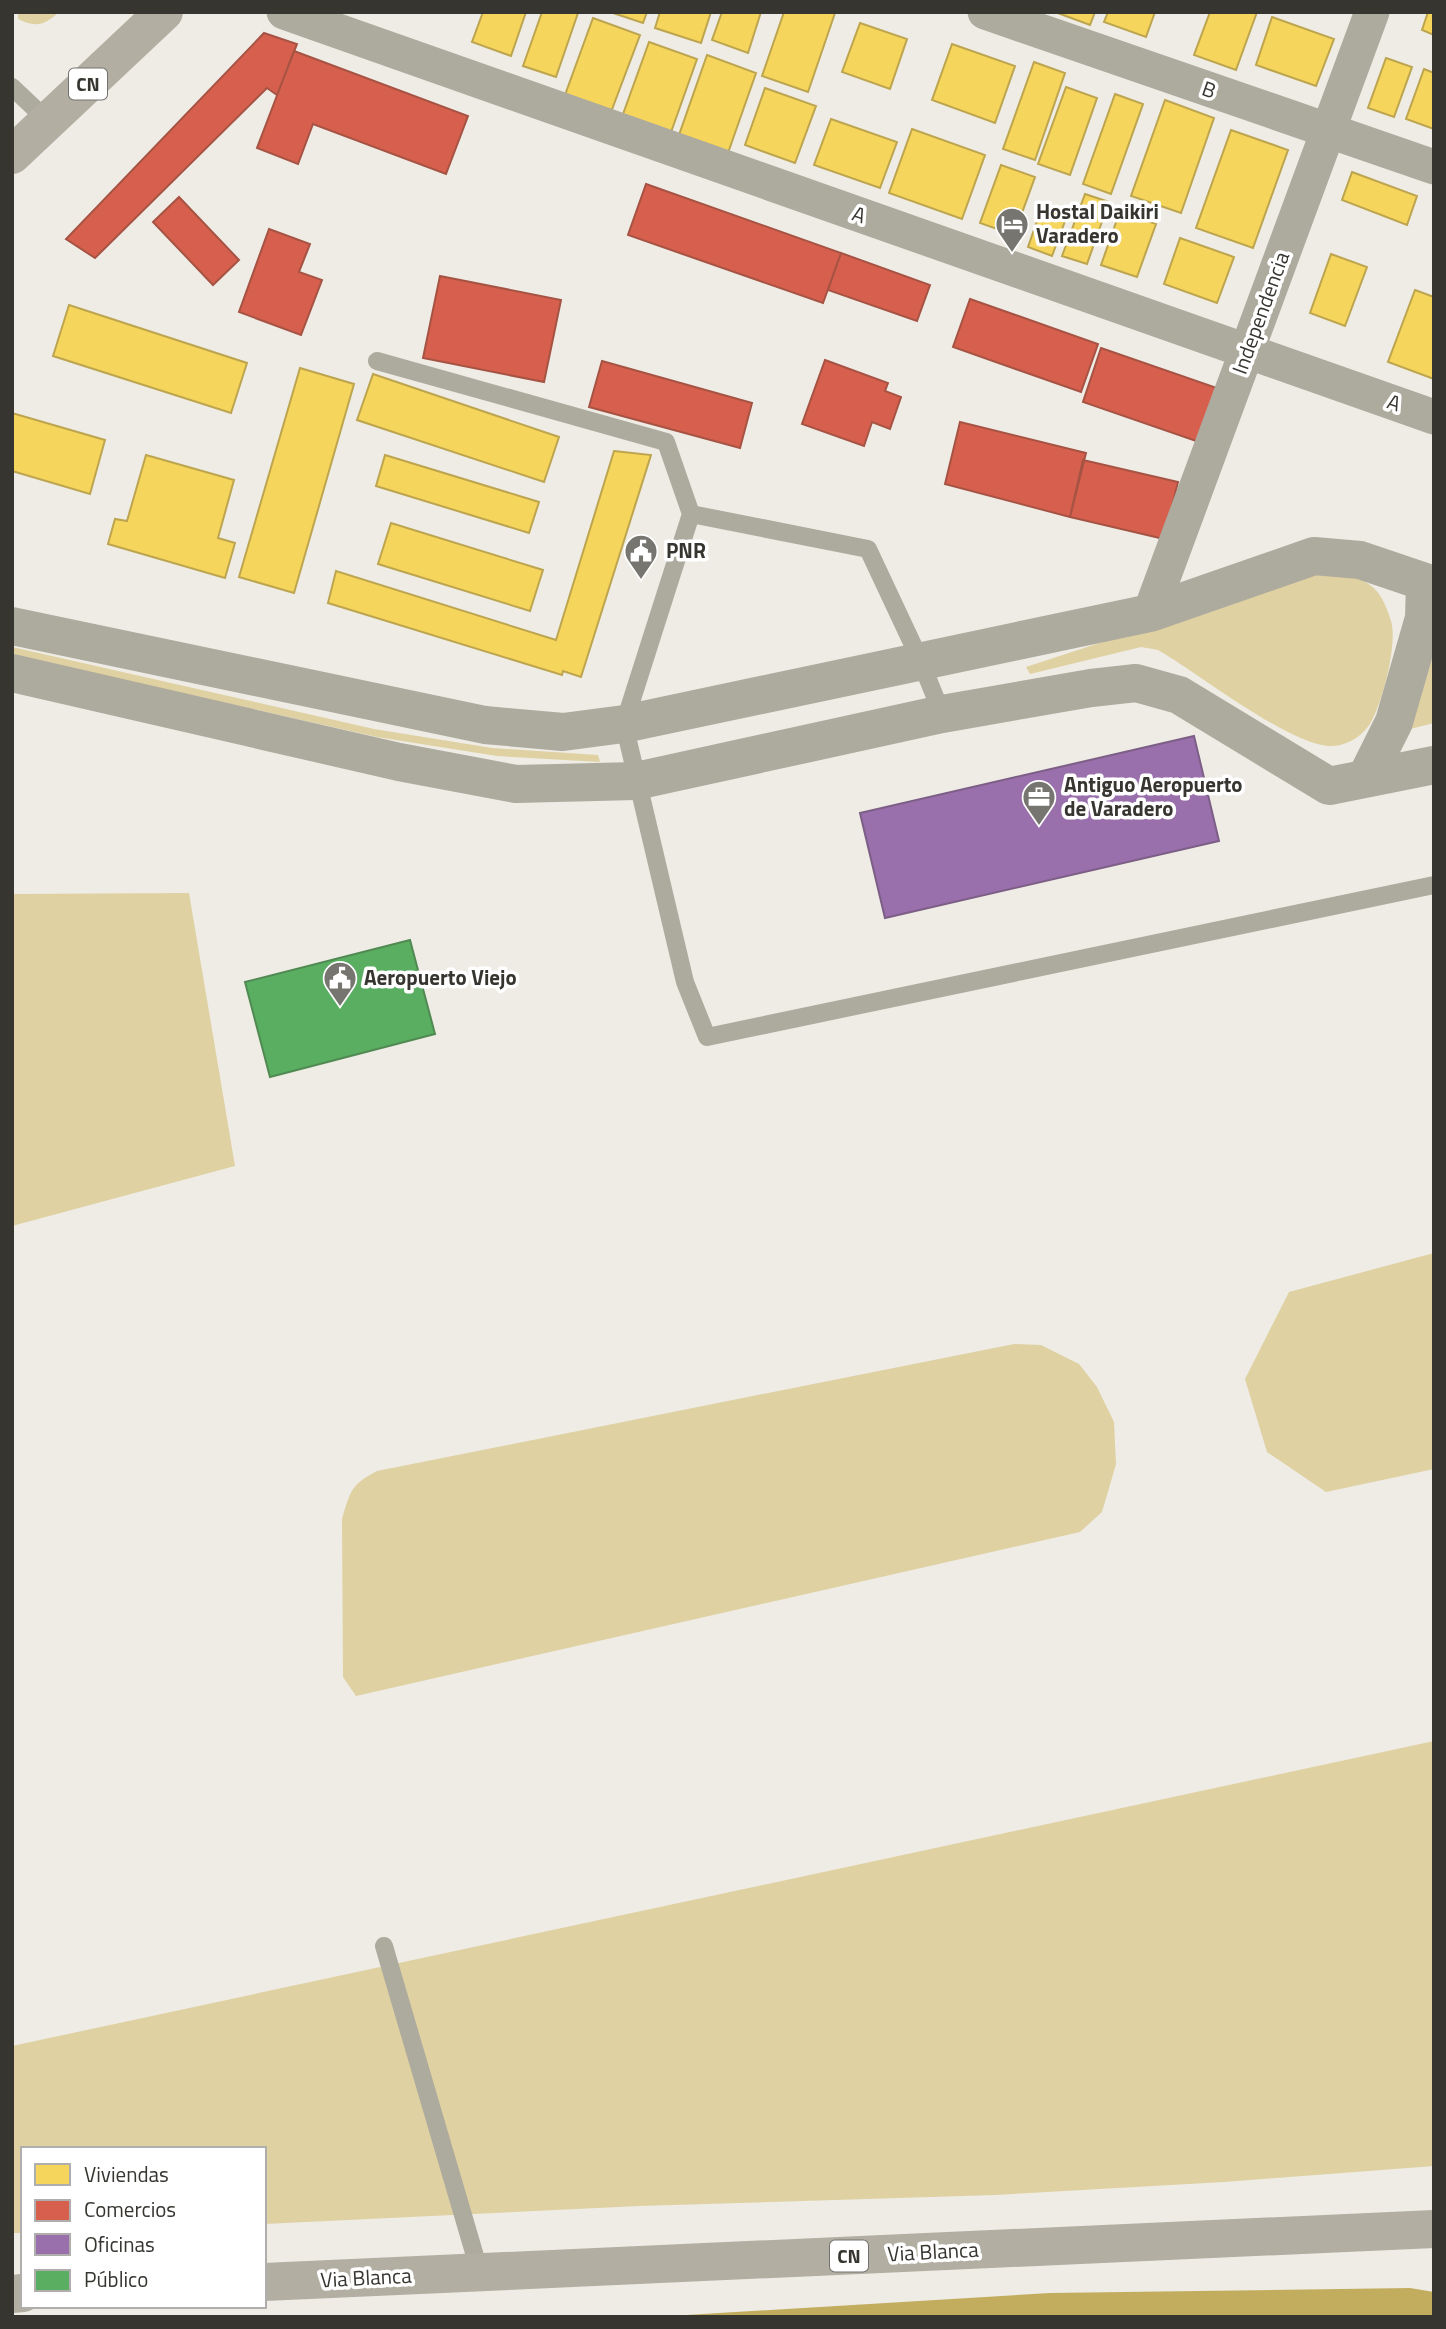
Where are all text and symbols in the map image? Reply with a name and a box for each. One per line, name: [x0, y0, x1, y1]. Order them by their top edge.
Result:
road number: CN: [69, 68, 107, 100]
street label: B: [1198, 72, 1221, 106]
place label: Hostal Daikiri Varadero: [1036, 195, 1159, 251]
street label: A: [848, 197, 871, 231]
hotel icon: Hostal Daikiri Varadero: [993, 205, 1031, 254]
street label: Independencia: [1223, 246, 1297, 378]
street label: A: [1383, 385, 1406, 419]
public building icon: PNR: [622, 532, 660, 581]
place label: PNR: [666, 534, 706, 566]
place label: Antiguo Aeropuerto de Varadero: [1064, 768, 1243, 824]
office icon: Antiguo Aeropuerto de Varadero: [1020, 778, 1058, 827]
public building icon: Aeropuerto Viejo: [321, 959, 359, 1008]
place label: Aeropuerto Viejo: [364, 961, 517, 993]
legend: [21, 2147, 266, 2308]
text: Viviendas: [84, 2158, 169, 2190]
text: Comercios: [84, 2193, 176, 2225]
text: Oficinas: [84, 2228, 155, 2260]
street label: Via Blanca: [887, 2233, 980, 2269]
road number: CN: [830, 2240, 868, 2272]
street label: Via Blanca: [320, 2259, 413, 2295]
text: Público: [84, 2263, 148, 2295]

